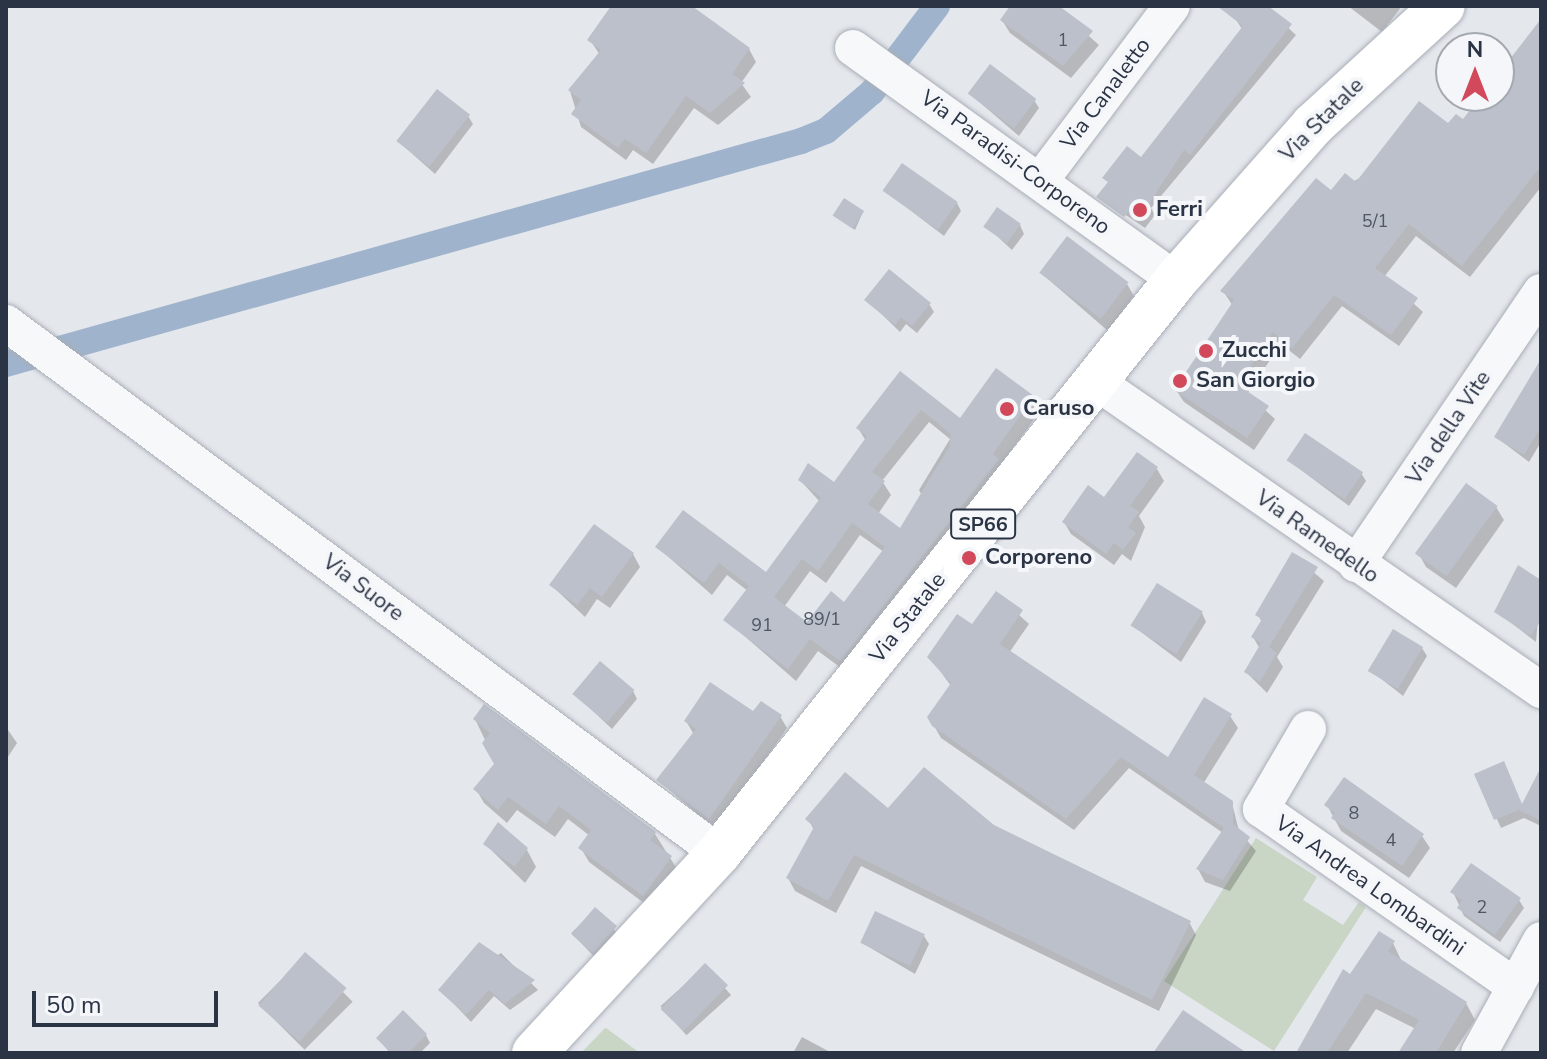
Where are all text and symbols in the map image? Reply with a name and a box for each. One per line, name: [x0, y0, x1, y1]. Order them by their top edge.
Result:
house number: 1: [1058, 29, 1068, 51]
north arrow: [1435, 32, 1515, 112]
street label: Via Canaletto: [1055, 33, 1157, 155]
text: N: [1467, 35, 1483, 65]
street label: Via Statale: [1275, 73, 1369, 167]
street label: Via Paradisi-Corporeno: [915, 85, 1115, 241]
place label: Ferri: [1156, 197, 1203, 223]
marker: Ferri: [1131, 201, 1149, 219]
house number: 5/1: [1362, 210, 1388, 232]
place label: Zucchi: [1222, 338, 1287, 364]
marker: Zucchi: [1197, 342, 1215, 360]
street label: Via della Vite: [1401, 366, 1497, 490]
place label: San Giorgio: [1196, 368, 1315, 394]
marker: San Giorgio: [1171, 372, 1189, 390]
place label: Caruso: [1023, 396, 1094, 422]
marker: Caruso: [998, 400, 1016, 418]
street label: Via Ramedello: [1250, 485, 1384, 589]
road number: SP66: [949, 508, 1017, 540]
place label: Corporeno: [985, 545, 1092, 571]
street label: Via Suore: [317, 549, 409, 627]
marker: Corporeno: [960, 549, 978, 567]
street label: Via Statale: [864, 567, 952, 669]
house number: 89/1: [803, 608, 841, 630]
house number: 91: [751, 614, 773, 636]
house number: 8: [1349, 802, 1359, 824]
street label: Via Andrea Lombardini: [1270, 810, 1470, 962]
house number: 4: [1386, 829, 1396, 851]
house number: 2: [1477, 896, 1487, 918]
scale bar: [36, 975, 222, 1025]
text: 50 m: [46, 989, 102, 1021]

